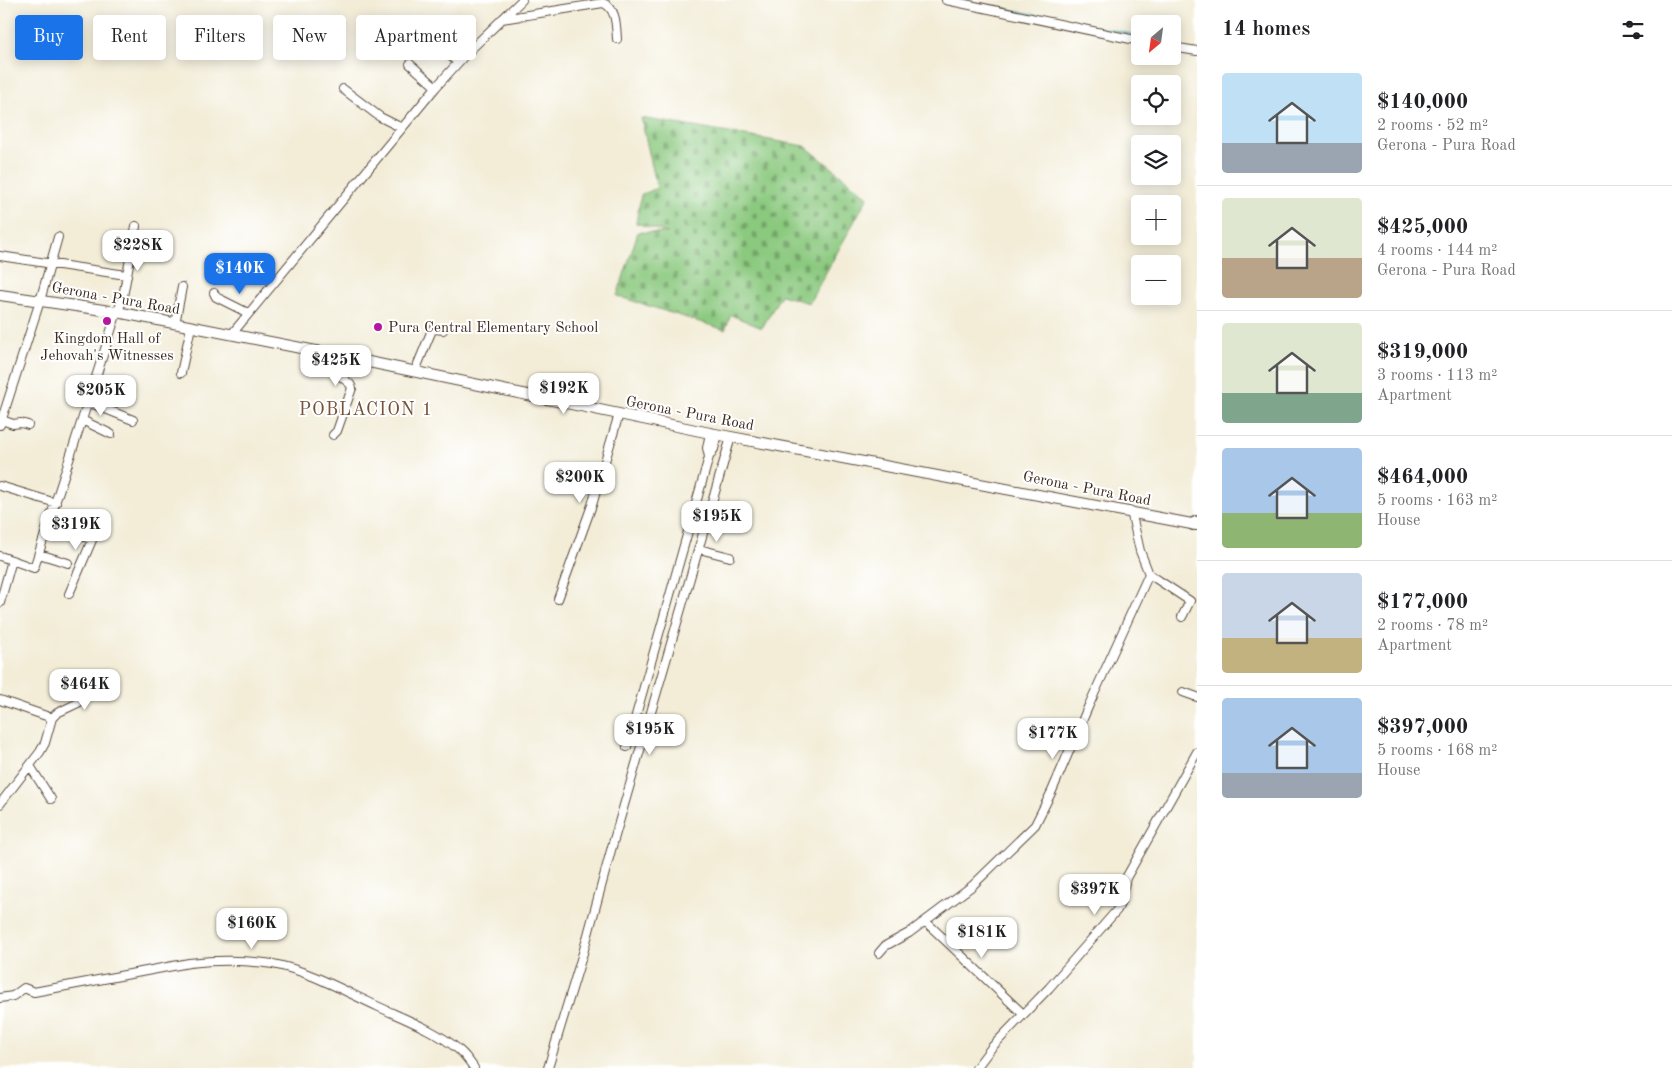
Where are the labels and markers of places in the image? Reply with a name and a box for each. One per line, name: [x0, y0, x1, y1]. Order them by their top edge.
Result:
pin: $228K: [103, 230, 173, 272]
pin: $140K: [205, 252, 275, 295]
marker: Kingdom Hall of Jehovah's Witnesses: [101, 315, 113, 327]
marker: Pura Central Elementary School: [372, 321, 384, 333]
place label: Pura Central Elementary School: [388, 321, 598, 336]
place label: Kingdom Hall of Jehovah's Witnesses: [40, 332, 174, 364]
pin: $425K: [301, 344, 371, 387]
pin: $192K: [529, 372, 599, 415]
pin: $205K: [66, 374, 136, 417]
pin: $200K: [545, 462, 615, 504]
pin: $195K: [682, 500, 752, 543]
pin: $319K: [41, 508, 111, 551]
pin: $464K: [50, 668, 120, 711]
pin: $195K: [615, 714, 685, 756]
pin: $177K: [1018, 718, 1088, 760]
pin: $397K: [1060, 874, 1130, 916]
pin: $160K: [217, 908, 287, 950]
pin: $181K: [947, 916, 1017, 959]

